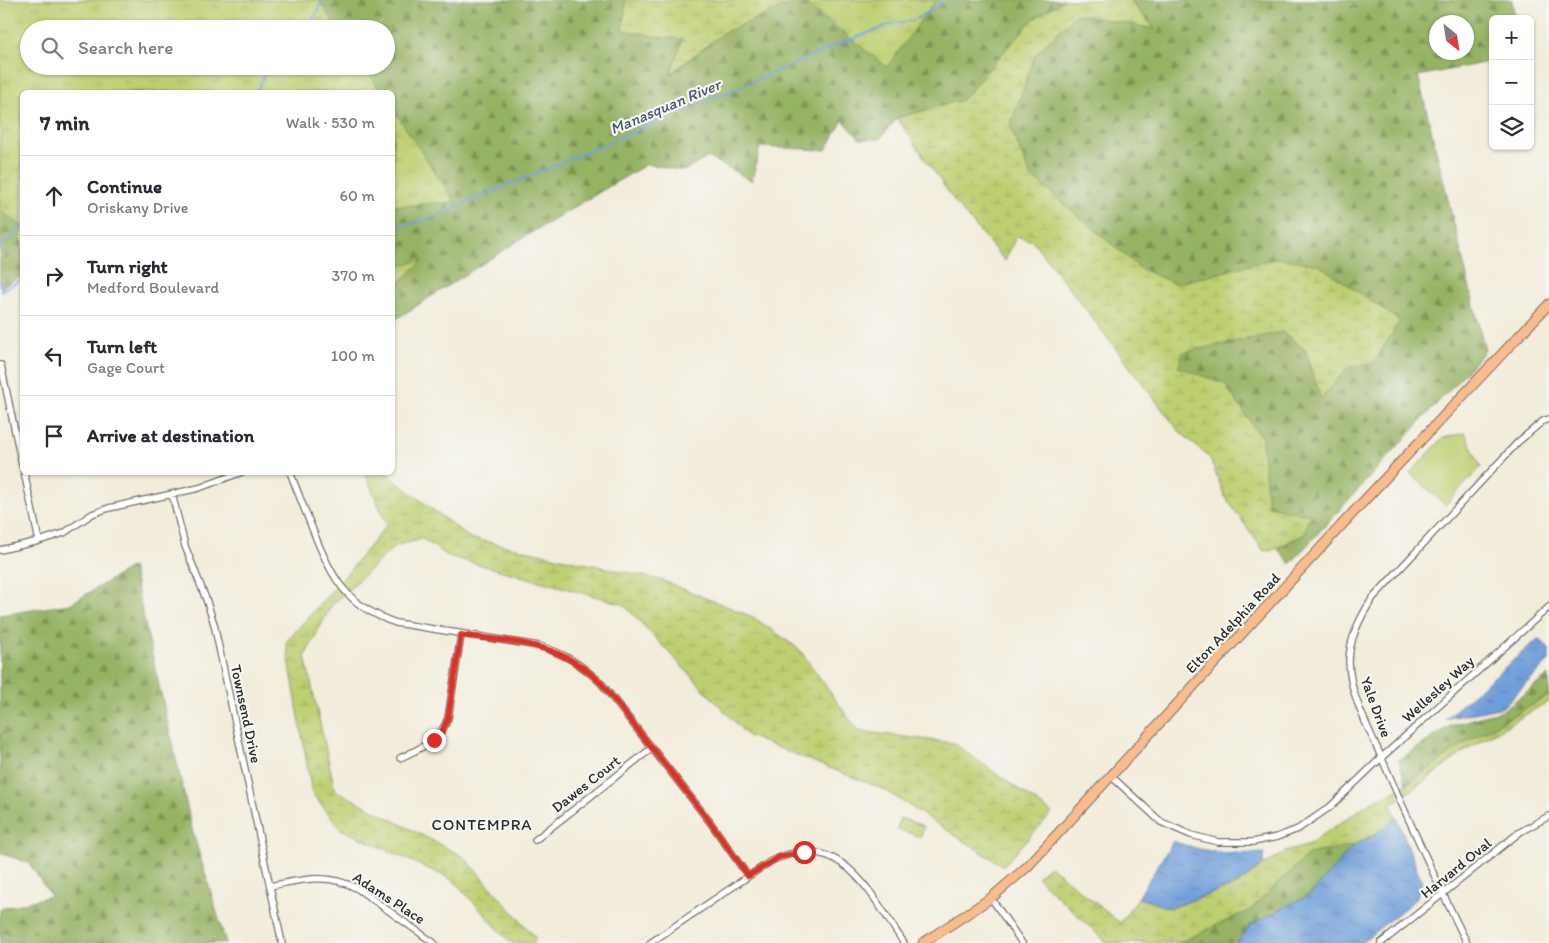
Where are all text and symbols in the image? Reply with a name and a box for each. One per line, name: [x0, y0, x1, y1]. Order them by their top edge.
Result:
north arrow: [1429, 15, 1474, 60]
map controls: [1489, 15, 1534, 150]
button: +: [1489, 15, 1534, 60]
search box: [20, 20, 395, 75]
icon: search: [38, 34, 66, 62]
text: Search here: [78, 36, 173, 59]
button: −: [1489, 60, 1534, 105]
water label: Manasquan River: [607, 74, 725, 138]
button: layers: [1489, 105, 1534, 150]
text: 7 min: [40, 110, 89, 135]
text: Walk · 530 m: [286, 113, 375, 132]
text: Continue: [87, 175, 162, 198]
icon: ahead: [40, 182, 68, 210]
text: 60 m: [340, 186, 375, 205]
text: Oriskany Drive: [87, 198, 189, 217]
text: Turn right: [87, 255, 168, 278]
icon: right: [40, 262, 68, 290]
text: 370 m: [331, 266, 375, 285]
text: Medford Boulevard: [87, 278, 219, 297]
text: Turn left: [87, 335, 157, 358]
icon: left: [40, 342, 68, 370]
text: 100 m: [331, 346, 375, 365]
text: Gage Court: [87, 358, 165, 377]
icon: arrive: [40, 422, 68, 450]
text: Arrive at destination: [87, 424, 254, 447]
street label: Elton Adelphia Road: [1182, 569, 1285, 677]
street label: Wellesley Way: [1398, 652, 1478, 726]
street label: Townsend Drive: [227, 663, 265, 765]
street label: Yale Drive: [1357, 674, 1395, 740]
route end: [423, 729, 446, 752]
street label: Dawes Court: [548, 751, 624, 816]
district label: CONTEMPRA: [431, 815, 533, 834]
street label: Harvard Oval: [1417, 833, 1496, 902]
route start: [793, 841, 816, 864]
street label: Adams Place: [350, 868, 428, 928]

